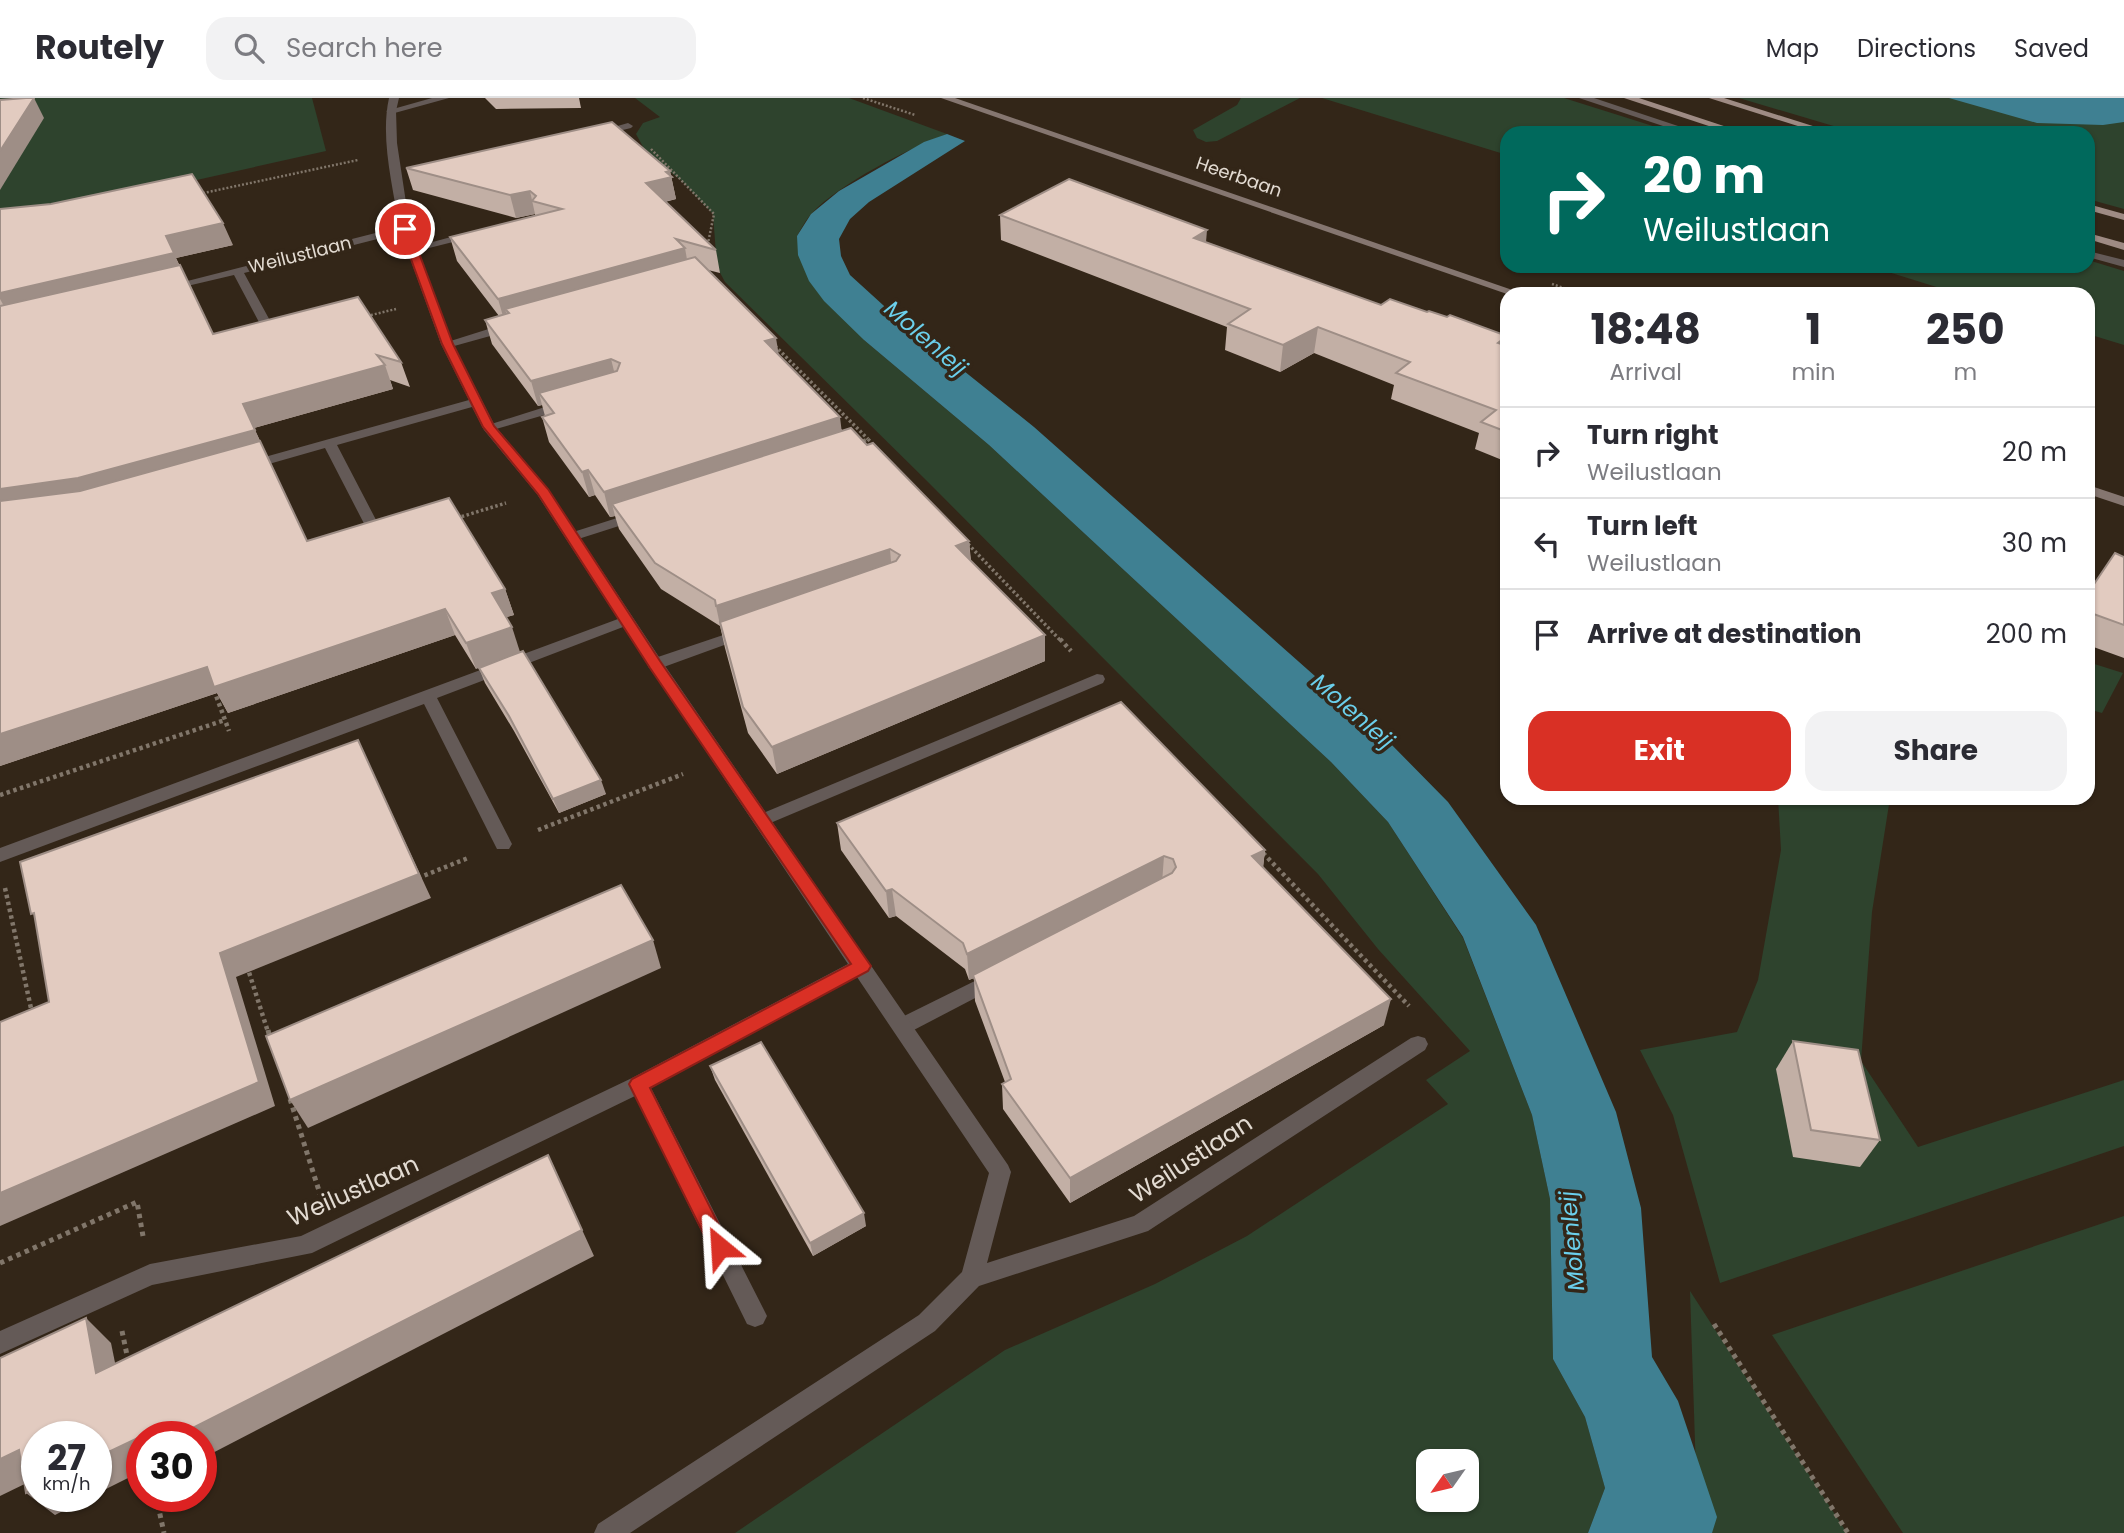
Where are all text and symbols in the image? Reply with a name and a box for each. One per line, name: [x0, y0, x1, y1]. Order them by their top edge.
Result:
search box: [206, 17, 696, 80]
text: Routely: [35, 24, 164, 71]
icon: search: [230, 29, 268, 67]
text: Search here: [286, 30, 443, 66]
text: Map: [1766, 32, 1819, 65]
text: Directions: [1857, 32, 1976, 65]
text: Saved: [2014, 32, 2089, 65]
text: 20 m: [1643, 142, 1765, 210]
street label: Heerbaan: [1193, 150, 1286, 203]
icon: right: [1528, 154, 1619, 245]
pin: [375, 199, 435, 259]
text: Weilustlaan: [1643, 207, 1830, 252]
icon: arrive: [386, 210, 424, 248]
street label: Weilustlaan: [246, 230, 354, 279]
water label: Molenleij: [878, 293, 975, 383]
text: 18:48: [1590, 300, 1701, 359]
text: 1: [1806, 300, 1821, 359]
text: 250: [1926, 300, 2005, 359]
text: Arrival: [1609, 356, 1682, 388]
text: min: [1791, 356, 1835, 388]
text: m: [1953, 356, 1977, 388]
text: Turn right: [1587, 417, 1719, 453]
icon: right: [1528, 434, 1566, 472]
text: 20 m: [2002, 434, 2067, 470]
text: Weilustlaan: [1587, 456, 1722, 488]
text: Turn left: [1587, 508, 1698, 544]
icon: left: [1528, 525, 1566, 563]
text: 30 m: [2002, 525, 2067, 561]
text: Weilustlaan: [1587, 547, 1722, 579]
icon: arrive: [1528, 616, 1566, 654]
text: Arrive at destination: [1587, 616, 1862, 652]
text: 200 m: [1986, 616, 2067, 652]
water label: Molenleij: [1305, 666, 1402, 756]
button: Exit: [1528, 711, 1791, 791]
button: Share: [1805, 711, 2067, 791]
street label: Weilustlaan: [1123, 1106, 1259, 1211]
street label: Weilustlaan: [282, 1147, 424, 1234]
water label: Molenleij: [1552, 1189, 1592, 1292]
position arrow: [683, 1210, 757, 1284]
speed limit sign: 30: [126, 1421, 217, 1512]
text: 27: [47, 1433, 86, 1482]
north arrow: [1416, 1449, 1479, 1512]
map controls: [1416, 1449, 1479, 1512]
text: km/h: [43, 1471, 90, 1496]

